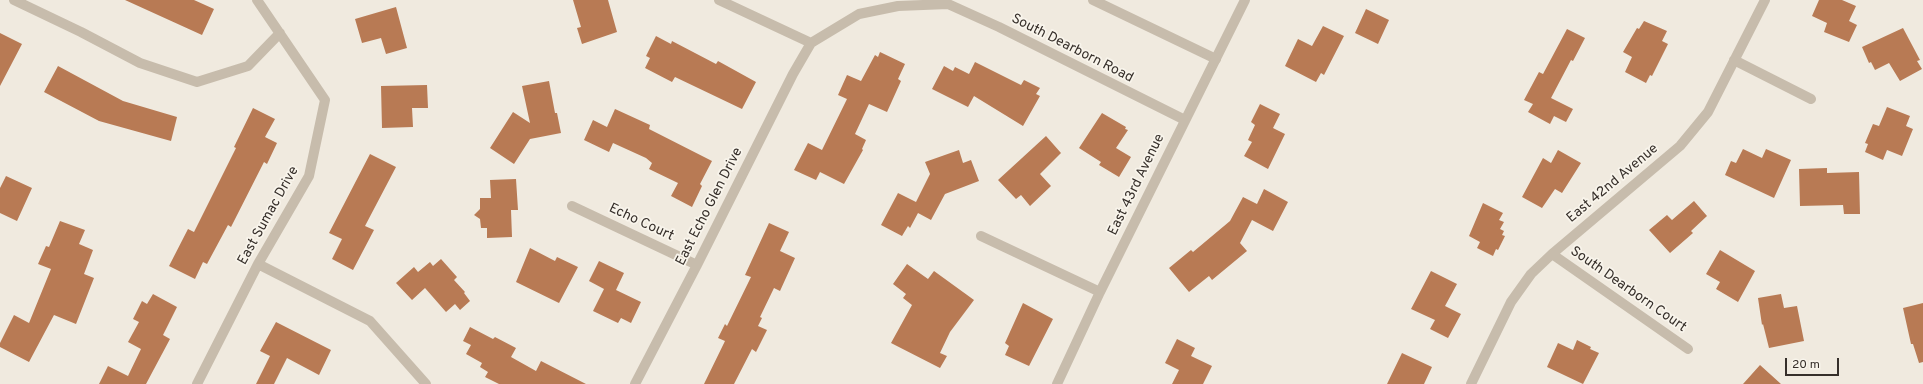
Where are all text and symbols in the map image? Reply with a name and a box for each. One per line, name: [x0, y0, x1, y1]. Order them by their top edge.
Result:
street label: South Dearborn Road: [1008, 11, 1136, 87]
street label: East 43rd Avenue: [1105, 131, 1169, 239]
street label: East 42nd Avenue: [1564, 141, 1662, 227]
street label: East Echo Glen Drive: [673, 145, 747, 269]
street label: East Sumac Drive: [235, 164, 303, 268]
street label: Echo Court: [606, 201, 676, 245]
street label: South Dearborn Court: [1567, 244, 1689, 336]
scale bar: [1787, 350, 1841, 376]
text: 20 m: [1792, 357, 1820, 373]

